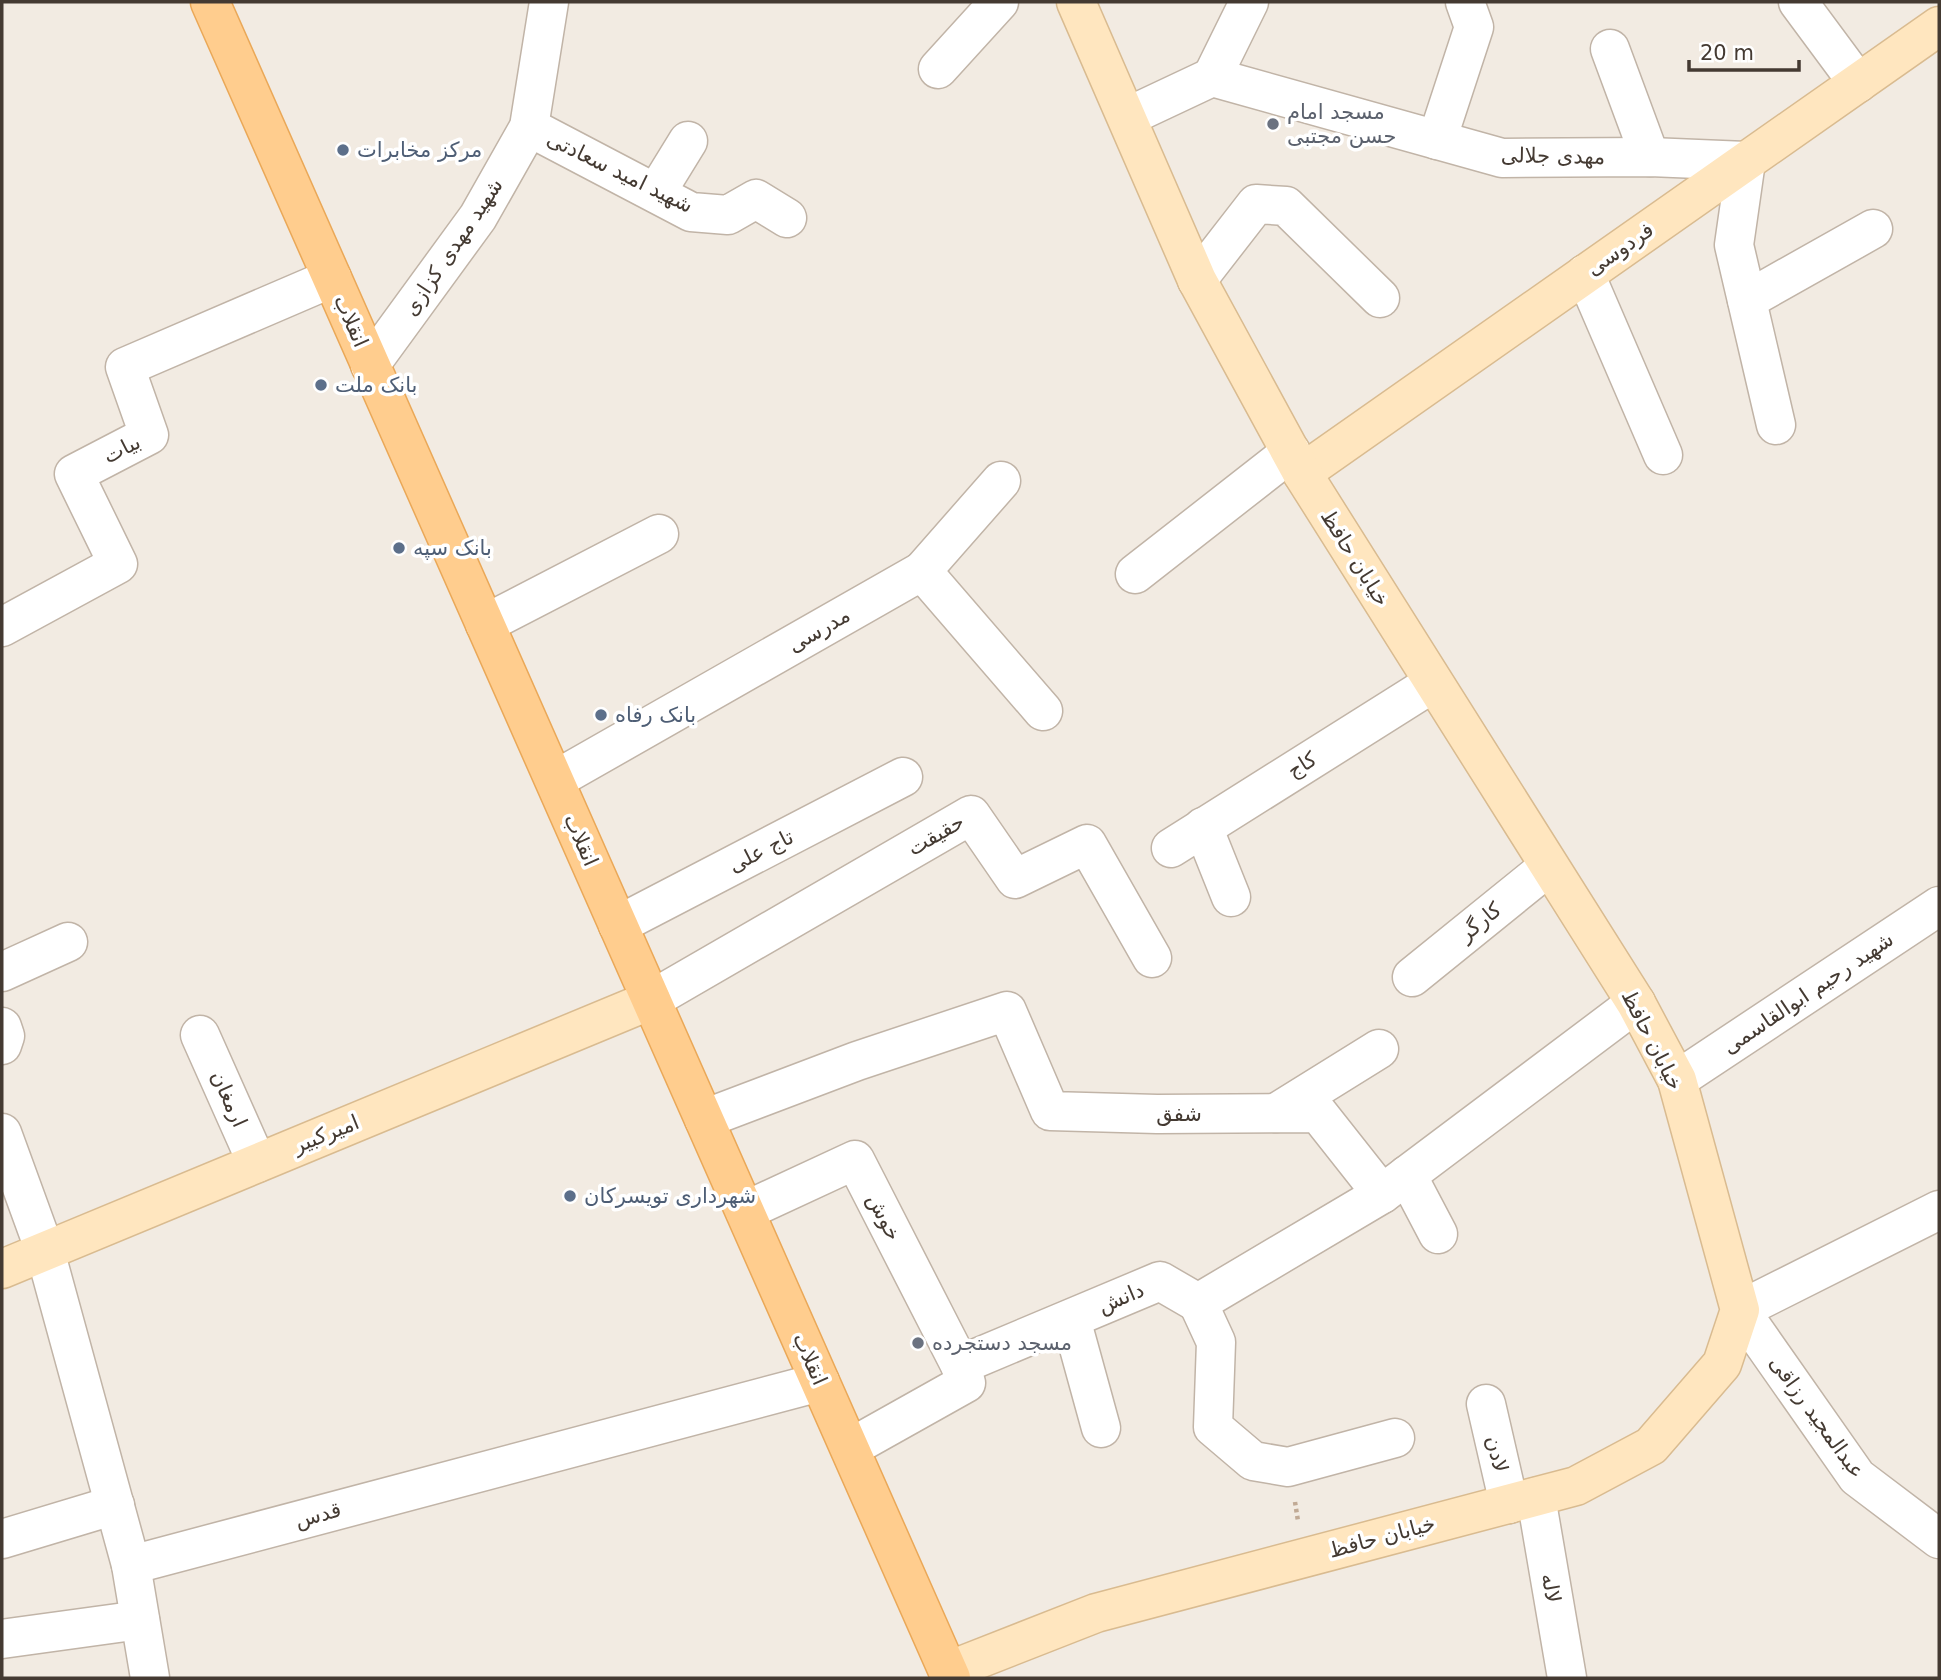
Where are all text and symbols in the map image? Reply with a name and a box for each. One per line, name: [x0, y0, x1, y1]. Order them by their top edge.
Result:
scale bar: [1689, 28, 1799, 72]
text: 20 m: [1700, 41, 1754, 65]
place label: مسجد امام حسن مجتبی: [1287, 100, 1396, 148]
marker: مسجد امام حسن مجتبی: [1265, 116, 1281, 132]
street label: شهید امید سعادتی: [543, 126, 697, 218]
place label: مرکز مخابرات: [357, 138, 482, 162]
marker: مرکز مخابرات: [335, 142, 351, 158]
street label: مهدی جلالی: [1501, 143, 1605, 169]
street label: شهید مهدی کزازی: [398, 174, 508, 320]
street label: فردوسی: [1582, 217, 1658, 281]
street label: انقلاب: [329, 291, 373, 351]
place label: بانک ملت: [335, 373, 417, 397]
marker: بانک ملت: [313, 377, 329, 393]
street label: بیات: [99, 430, 145, 468]
street label: خیابان حافظ: [1316, 505, 1394, 611]
place label: بانک سپه: [413, 536, 492, 560]
marker: بانک سپه: [391, 540, 407, 556]
street label: مدرسی: [784, 603, 854, 657]
place label: بانک رفاه: [615, 703, 696, 727]
marker: بانک رفاه: [593, 707, 609, 723]
street label: کاج: [1283, 747, 1322, 784]
street label: حقیقت: [904, 809, 968, 861]
street label: انقلاب: [559, 810, 603, 870]
street label: تاج علی: [725, 824, 798, 878]
street label: کارگر: [1453, 898, 1506, 947]
street label: شهید رحیم ابوالقاسمی: [1718, 927, 1898, 1060]
street label: خیابان حافظ: [1616, 986, 1688, 1094]
street label: ارمغان: [206, 1067, 252, 1131]
street label: شفق: [1156, 1102, 1202, 1126]
street label: امیرکبیر: [288, 1110, 363, 1158]
place label: شهرداری تویسرکان: [584, 1184, 756, 1208]
marker: شهرداری تویسرکان: [562, 1188, 578, 1204]
street label: خوش: [862, 1190, 906, 1244]
street label: دانش: [1094, 1278, 1148, 1318]
street label: انقلاب: [788, 1329, 832, 1389]
place label: مسجد دستجرده: [932, 1331, 1072, 1355]
marker: مسجد دستجرده: [910, 1335, 926, 1351]
street label: عبدالمجید رزاقی: [1765, 1351, 1869, 1483]
street label: لادن: [1481, 1433, 1513, 1475]
street label: قدس: [292, 1497, 344, 1533]
street label: خیابان حافظ: [1326, 1511, 1438, 1563]
street label: لاله: [1537, 1571, 1565, 1605]

